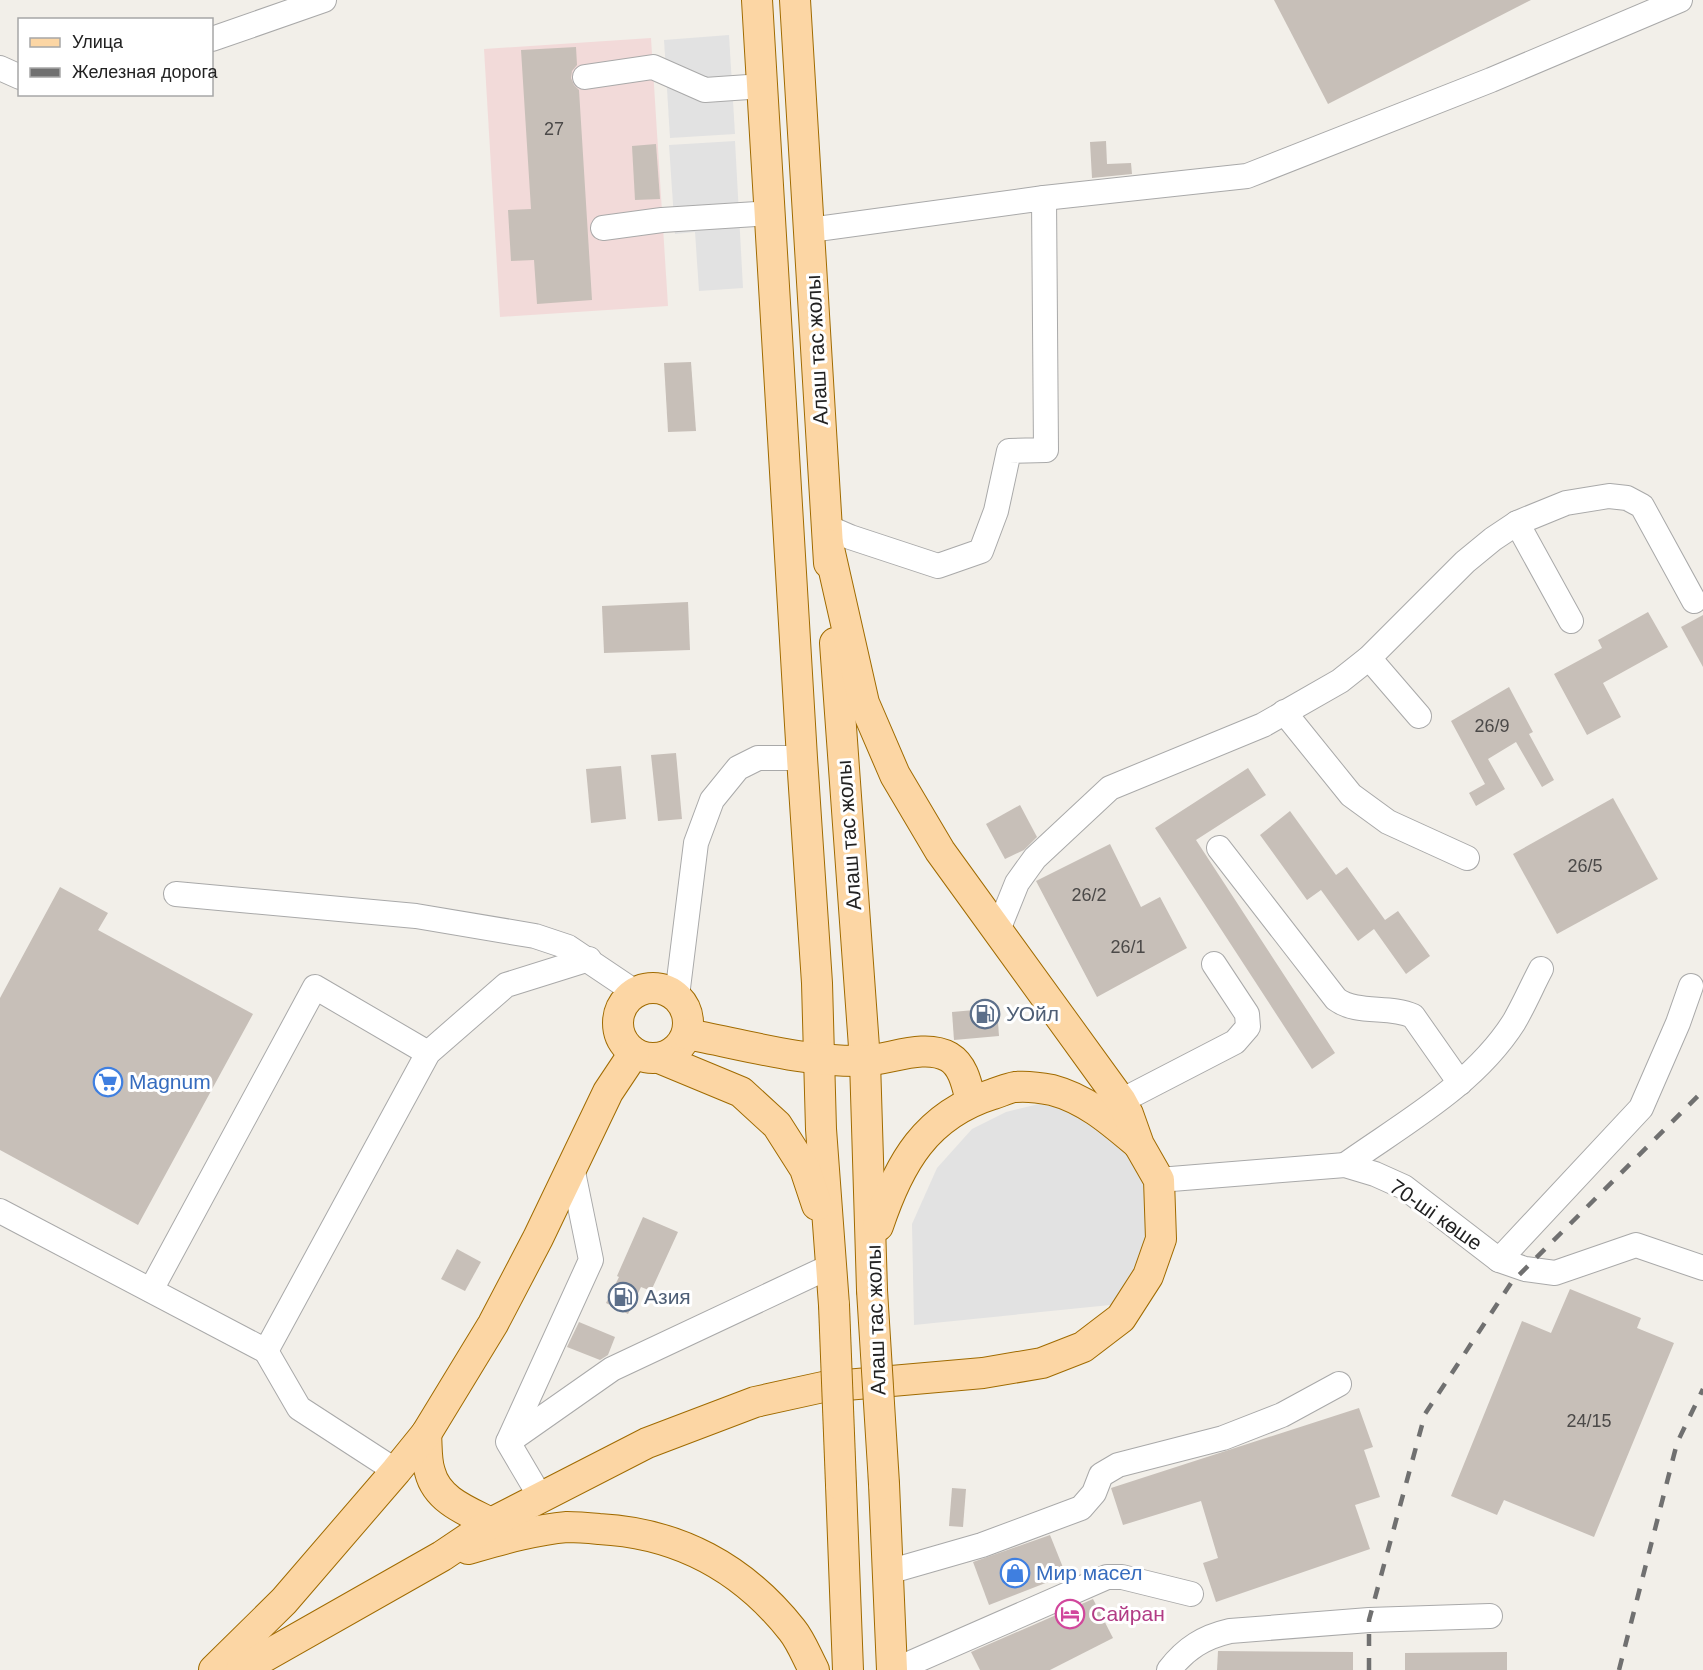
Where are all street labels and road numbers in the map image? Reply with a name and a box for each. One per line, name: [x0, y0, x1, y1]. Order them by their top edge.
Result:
street label: Алаш тас жолы: [801, 274, 832, 426]
street label: Алаш тас жолы: [832, 759, 865, 911]
street label: 70-ші көше: [1386, 1174, 1487, 1255]
street label: Алаш тас жолы: [861, 1244, 890, 1396]

